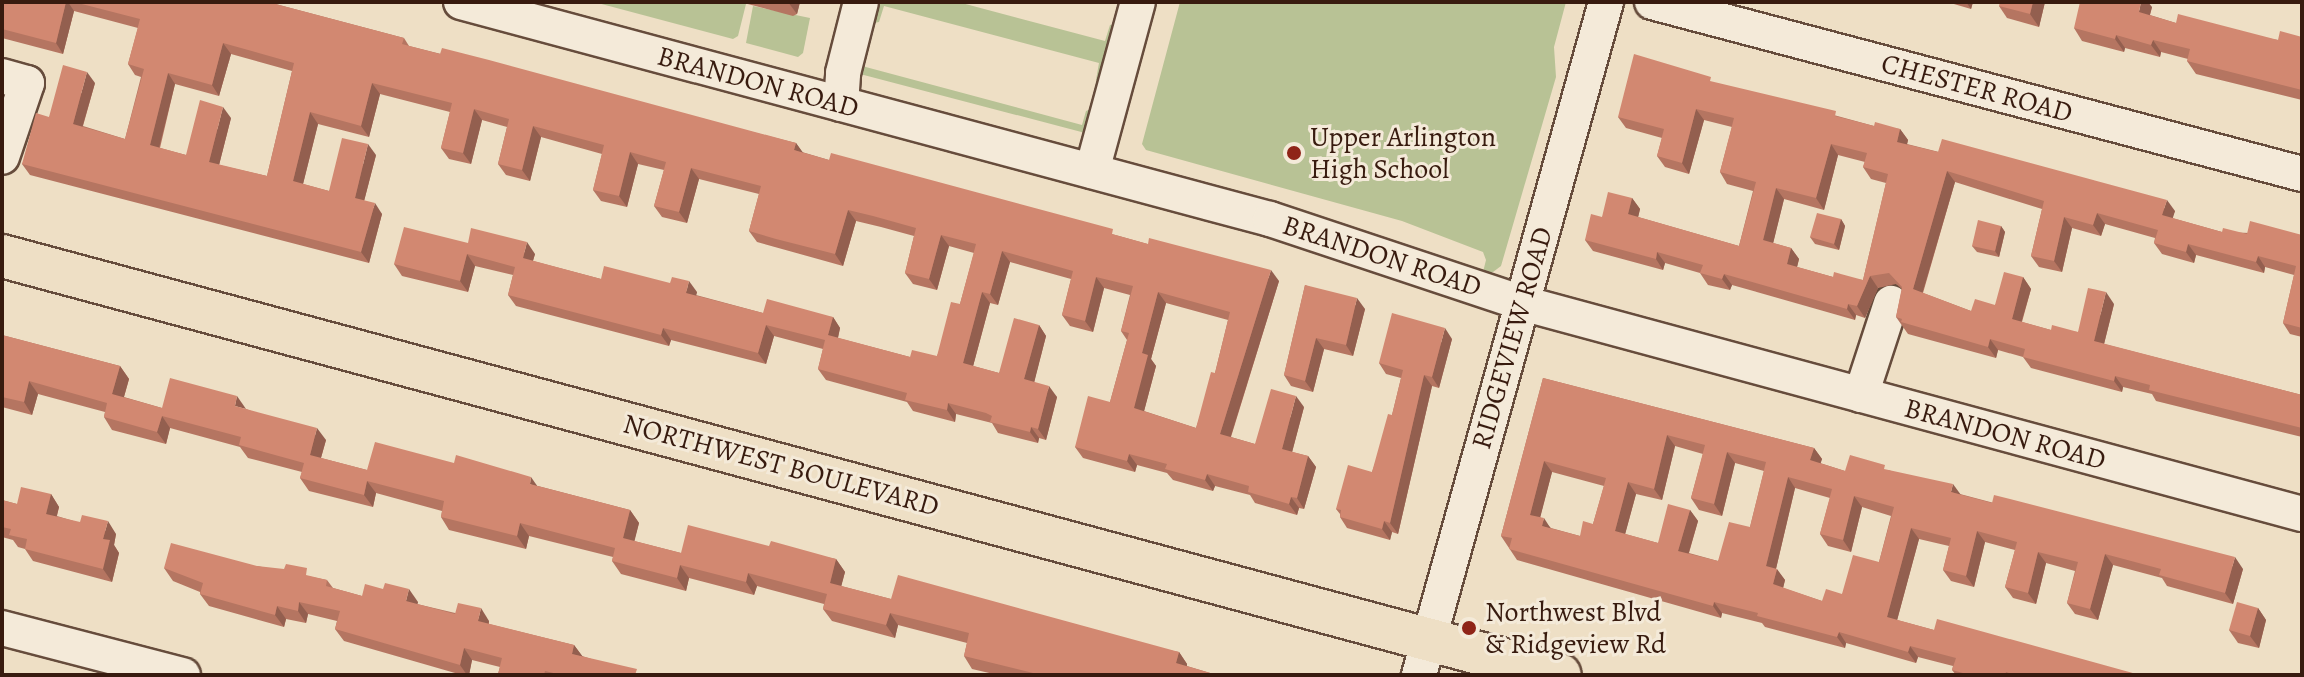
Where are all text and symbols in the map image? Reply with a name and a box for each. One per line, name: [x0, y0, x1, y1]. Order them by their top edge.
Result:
street label: BRANDON ROAD: [654, 39, 862, 125]
street label: CHESTER ROAD: [1878, 46, 2076, 130]
place label: Upper Arlington High School: [1310, 120, 1496, 186]
marker: Upper Arlington High School: [1285, 144, 1303, 162]
street label: BRANDON ROAD: [1278, 208, 1486, 304]
street label: RIDGEVIEW ROAD: [1464, 223, 1560, 453]
street label: BRANDON ROAD: [1901, 391, 2109, 477]
street label: NORTHWEST BOULEVARD: [619, 407, 943, 523]
place label: Northwest Blvd & Ridgeview Rd: [1485, 595, 1666, 661]
marker: Northwest Blvd & Ridgeview Rd: [1460, 619, 1478, 637]

